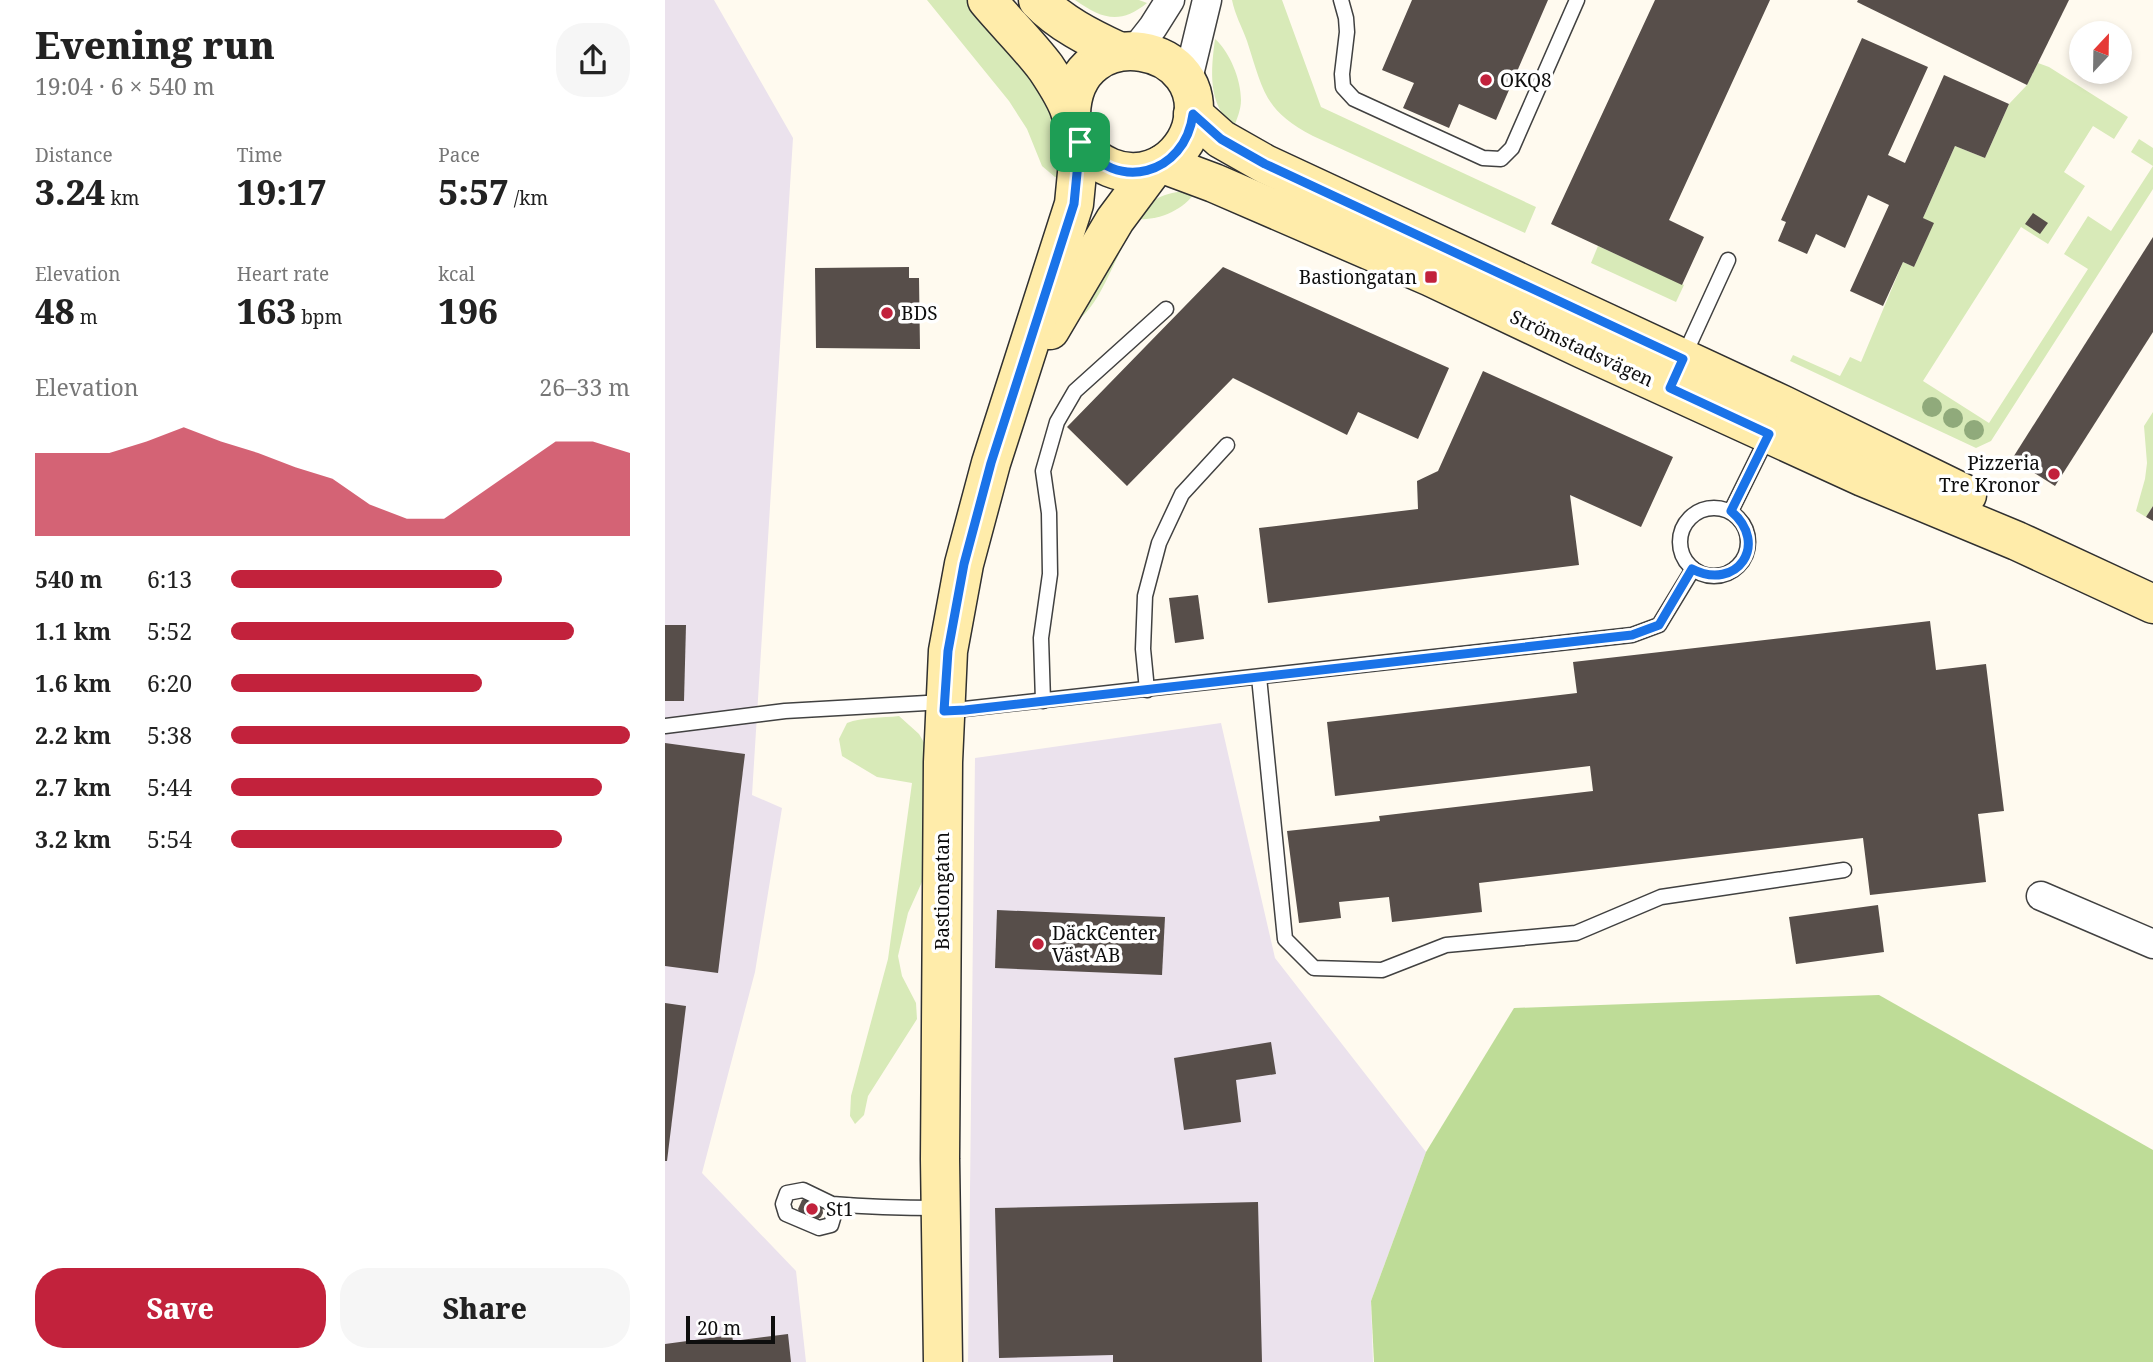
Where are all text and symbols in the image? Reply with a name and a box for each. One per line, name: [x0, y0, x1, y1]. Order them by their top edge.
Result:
text: Evening run: [35, 18, 275, 70]
north arrow: [2069, 21, 2131, 84]
map controls: [2069, 21, 2132, 84]
button: share: [556, 23, 630, 97]
place label: OKQ8: [1500, 67, 1552, 93]
text: 19:04 · 6 × 540 m: [35, 70, 215, 102]
marker: OKQ8: [1478, 72, 1494, 88]
pin: [1050, 112, 1110, 172]
icon: arrive: [1061, 123, 1099, 161]
text: Distance: [35, 142, 113, 168]
text: Time: [237, 142, 283, 168]
text: Pace: [438, 142, 480, 168]
text: 3.24: [35, 168, 105, 215]
text: 19:17: [237, 168, 327, 215]
text: 5:57: [438, 168, 509, 215]
text: km: [105, 185, 139, 211]
text: /km: [509, 185, 548, 211]
text: Elevation: [35, 261, 121, 287]
text: Heart rate: [237, 261, 329, 287]
text: kcal: [438, 261, 475, 287]
place label: Bastiongatan: [1299, 264, 1417, 290]
marker: Bastiongatan: [1423, 269, 1439, 285]
text: 48: [35, 287, 75, 334]
text: 163: [237, 287, 296, 334]
text: 196: [438, 287, 498, 334]
place label: BDS: [901, 300, 938, 326]
street label: Strömstadsvägen: [1506, 303, 1658, 393]
text: m: [75, 304, 98, 330]
text: bpm: [296, 304, 342, 330]
marker: BDS: [879, 305, 895, 321]
text: Elevation: [35, 371, 139, 403]
text: 26–33 m: [539, 371, 630, 403]
place label: Pizzeria Tre Kronor: [1939, 450, 2040, 498]
marker: Pizzeria Tre Kronor: [2046, 466, 2062, 482]
text: 540 m: [35, 563, 103, 595]
text: 6:13: [147, 563, 192, 595]
text: 1.1 km: [35, 615, 111, 647]
text: 5:52: [147, 615, 192, 647]
text: 1.6 km: [35, 667, 111, 699]
text: 6:20: [147, 667, 192, 699]
text: 2.2 km: [35, 719, 111, 751]
text: 5:38: [147, 719, 192, 751]
text: 2.7 km: [35, 771, 111, 803]
text: 5:44: [147, 771, 192, 803]
text: 3.2 km: [35, 823, 111, 855]
text: 5:54: [147, 823, 192, 855]
street label: Bastiongatan: [929, 832, 955, 950]
place label: DäckCenter Väst AB: [1052, 920, 1157, 968]
marker: DäckCenter Väst AB: [1030, 936, 1046, 952]
place label: St1: [826, 1196, 854, 1222]
marker: St1: [804, 1201, 820, 1217]
button: Save: [35, 1268, 326, 1348]
button: Share: [340, 1268, 630, 1348]
scale bar: [686, 1313, 775, 1345]
text: 20 m: [697, 1315, 741, 1341]

